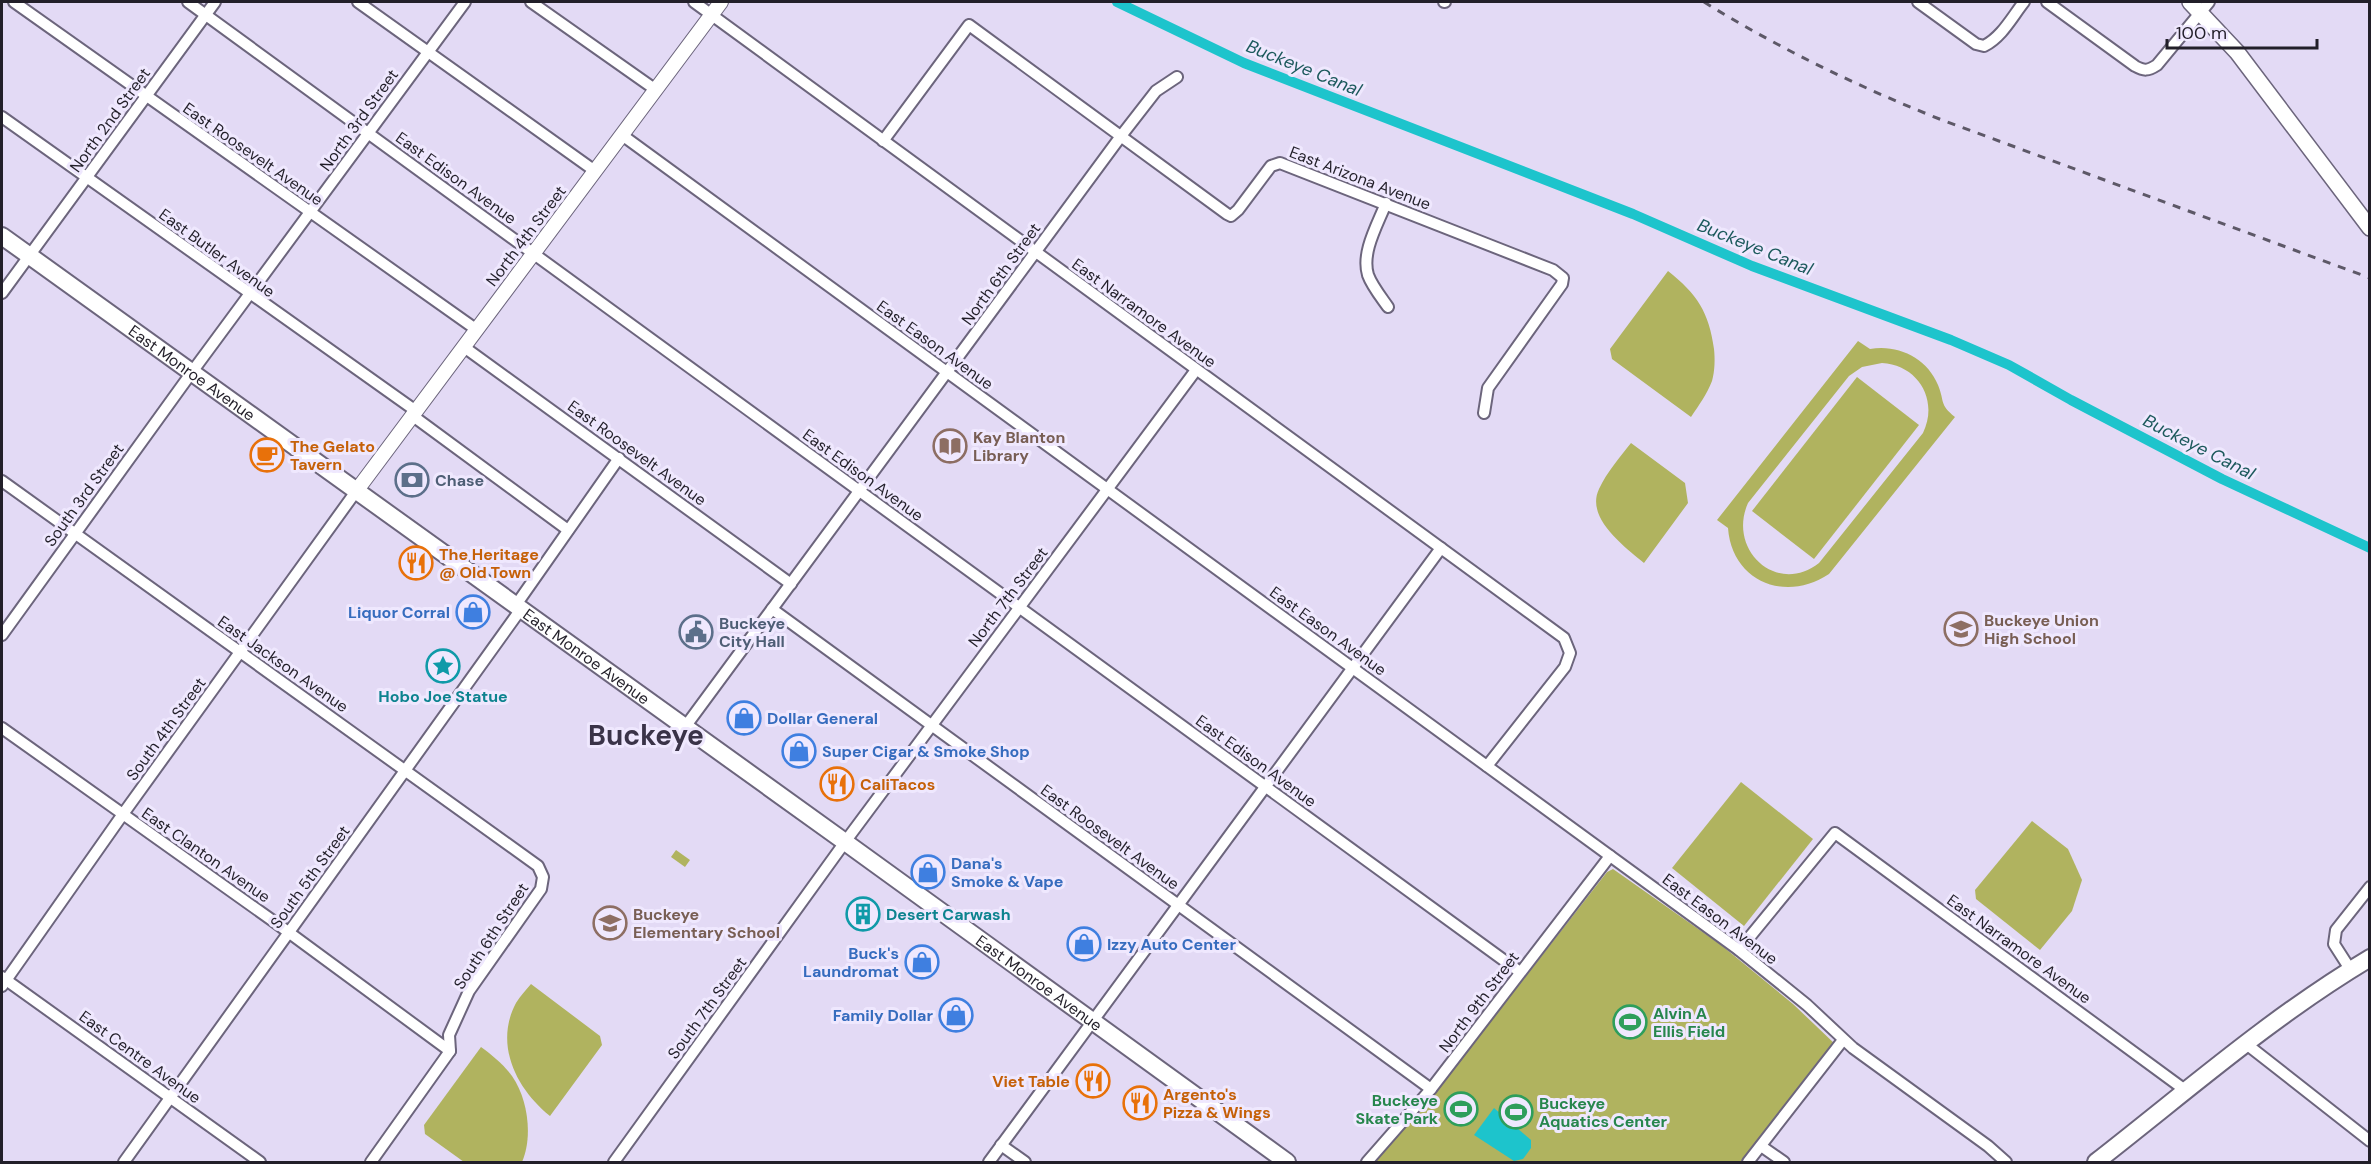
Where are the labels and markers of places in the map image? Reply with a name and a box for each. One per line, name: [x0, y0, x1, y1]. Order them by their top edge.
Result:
place label: Kay Blanton Library: [973, 427, 1065, 466]
library icon: Kay Blanton Library: [932, 428, 968, 464]
place label: The Gelato Tavern: [290, 436, 375, 475]
cafe icon: The Gelato Tavern: [249, 437, 285, 473]
bank icon: Chase: [394, 462, 430, 498]
place label: Chase: [435, 470, 484, 491]
place label: The Heritage @ Old Town: [439, 544, 539, 583]
restaurant icon: The Heritage @ Old Town: [398, 545, 434, 581]
shop icon: Liquor Corral: [455, 594, 491, 630]
place label: Liquor Corral: [348, 602, 450, 623]
place label: Buckeye Union High School: [1984, 610, 2099, 649]
school or university icon: Buckeye Union High School: [1943, 611, 1979, 647]
place label: Buckeye City Hall: [719, 613, 785, 652]
public building icon: Buckeye City Hall: [678, 614, 714, 650]
place icon: Hobo Joe Statue: [425, 648, 461, 684]
place label: Hobo Joe Statue: [378, 686, 508, 707]
shop icon: Dollar General: [726, 700, 762, 736]
place label: Dollar General: [767, 708, 878, 729]
shop icon: Super Cigar & Smoke Shop: [781, 733, 817, 769]
place label: Super Cigar & Smoke Shop: [822, 741, 1030, 762]
restaurant icon: CaliTacos: [819, 766, 855, 802]
place label: CaliTacos: [860, 774, 935, 795]
place label: Dana's Smoke & Vape: [951, 853, 1063, 892]
shop icon: Dana's Smoke & Vape: [910, 854, 946, 890]
building icon: Desert Carwash: [845, 896, 881, 932]
place label: Buckeye Elementary School: [633, 904, 780, 943]
place label: Desert Carwash: [886, 904, 1011, 925]
school or university icon: Buckeye Elementary School: [592, 905, 628, 941]
shop icon: Izzy Auto Center: [1066, 926, 1102, 962]
place label: Izzy Auto Center: [1107, 934, 1236, 955]
place label: Buck's Laundromat: [803, 943, 899, 982]
shop icon: Buck's Laundromat: [904, 944, 940, 980]
shop icon: Family Dollar: [938, 997, 974, 1033]
place label: Alvin A Ellis Field: [1653, 1003, 1725, 1042]
sports icon: Alvin A Ellis Field: [1612, 1004, 1648, 1040]
place label: Family Dollar: [833, 1005, 933, 1026]
restaurant icon: Viet Table: [1075, 1063, 1111, 1099]
place label: Viet Table: [992, 1071, 1070, 1092]
place label: Argento's Pizza & Wings: [1163, 1084, 1271, 1123]
restaurant icon: Argento's Pizza & Wings: [1122, 1085, 1158, 1121]
place label: Buckeye Skate Park: [1356, 1090, 1439, 1129]
sports icon: Buckeye Skate Park: [1443, 1091, 1479, 1127]
place label: Buckeye Aquatics Center: [1539, 1093, 1668, 1132]
sports icon: Buckeye Aquatics Center: [1498, 1094, 1534, 1130]

